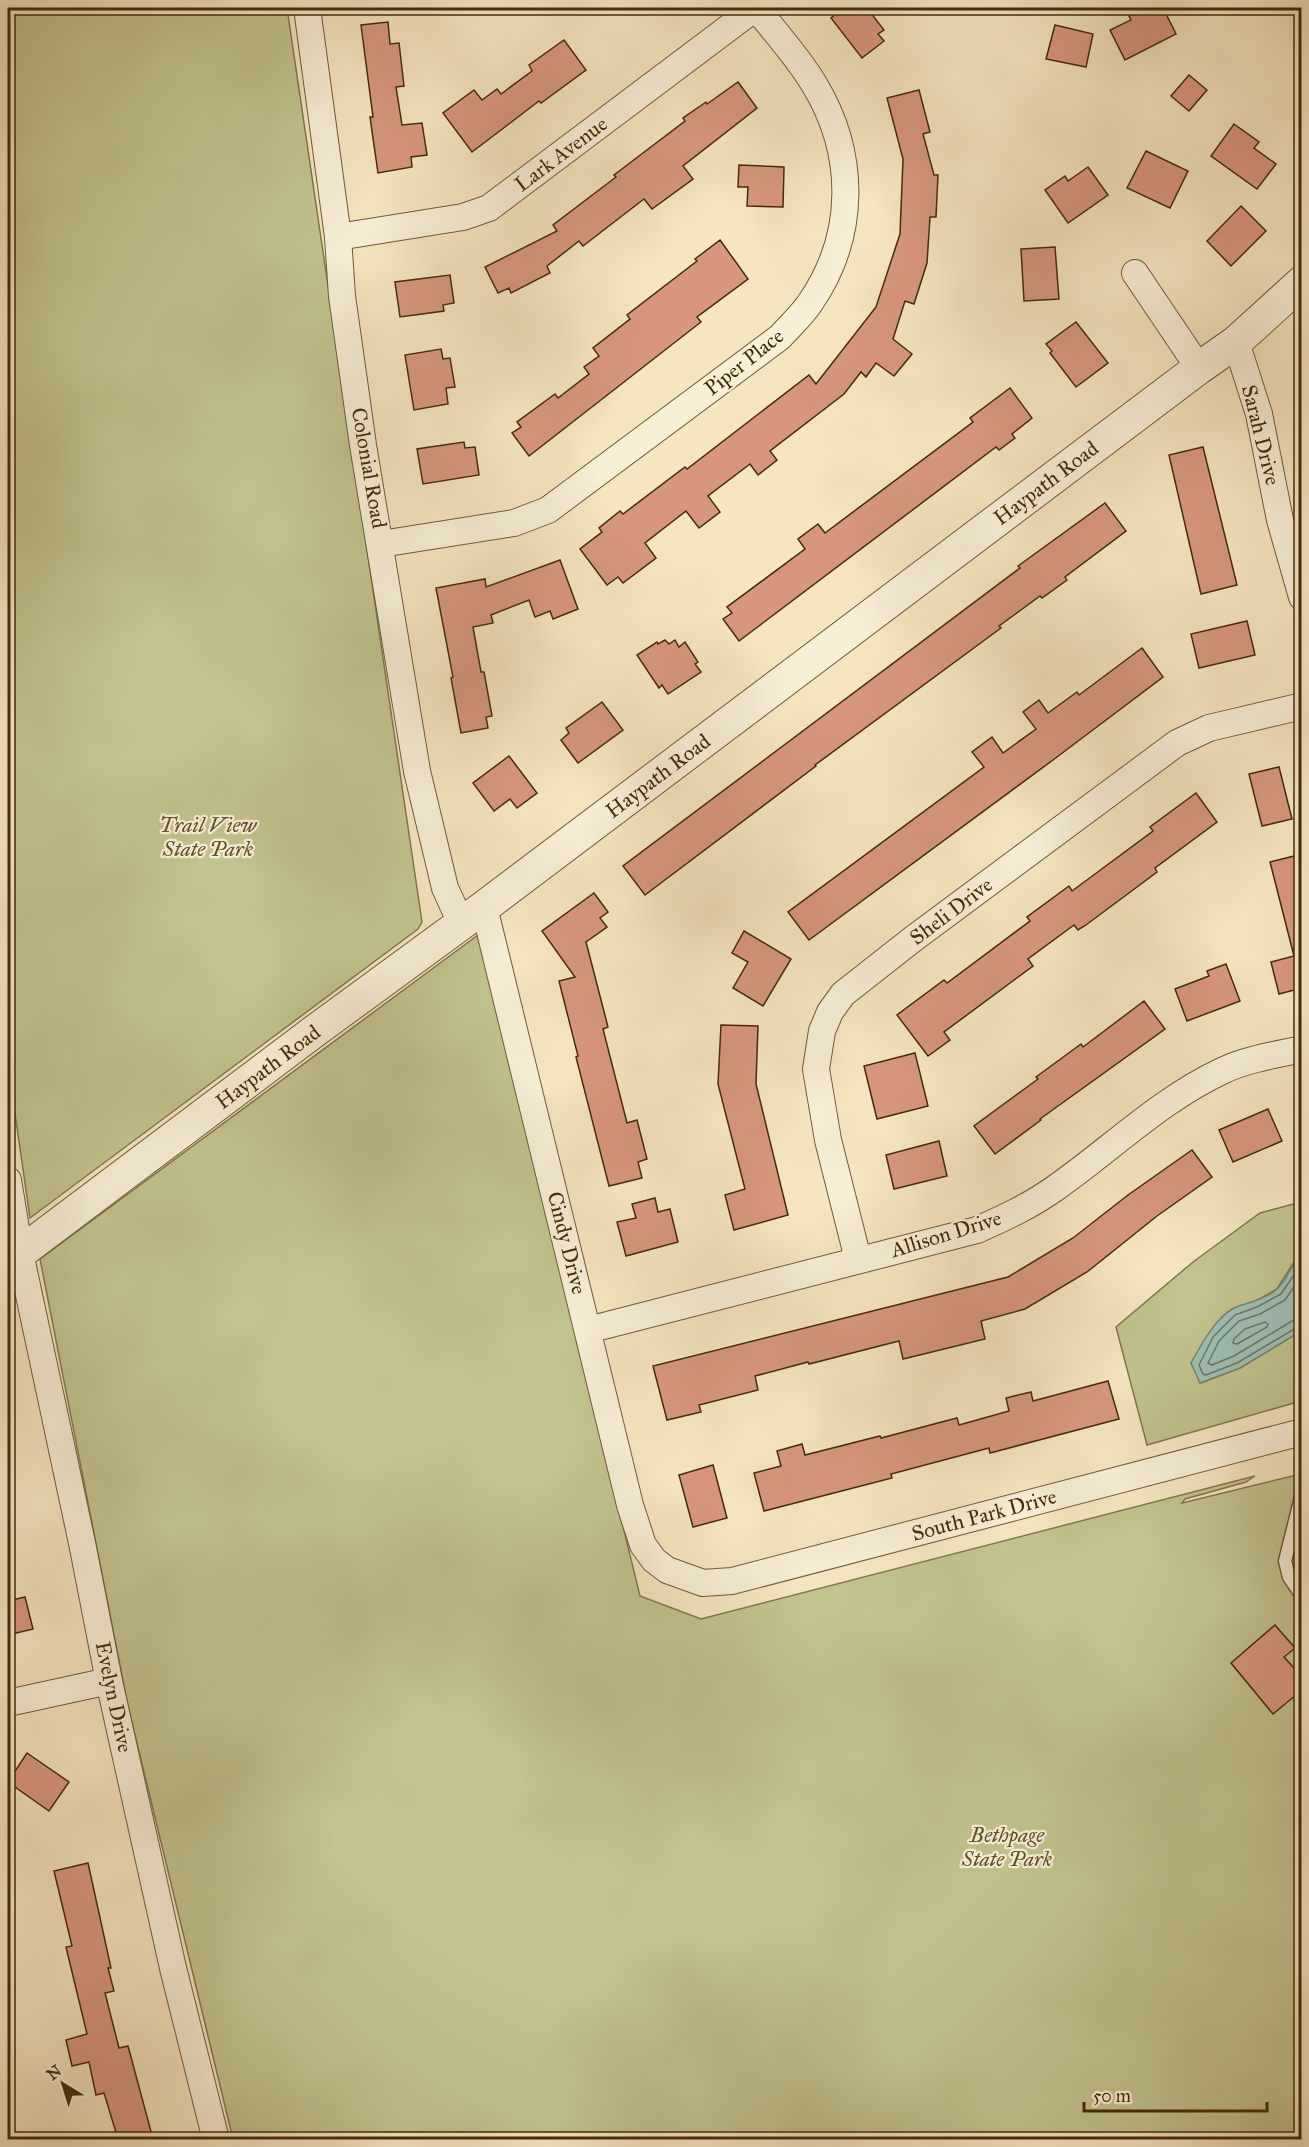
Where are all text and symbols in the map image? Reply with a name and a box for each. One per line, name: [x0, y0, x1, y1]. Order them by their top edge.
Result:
street label: Lark Avenue: [509, 111, 613, 197]
street label: Piper Place: [699, 323, 789, 401]
street label: Sarah Drive: [1236, 382, 1286, 488]
street label: Colonial Road: [346, 406, 392, 531]
street label: Haypath Road: [989, 435, 1104, 531]
street label: Haypath Road: [601, 728, 716, 824]
park label: Trail View State Park: [159, 812, 258, 862]
street label: Sheli Drive: [904, 871, 998, 951]
street label: Haypath Road: [211, 1019, 326, 1115]
street label: Cindy Drive: [542, 1189, 592, 1297]
street label: Allison Drive: [887, 1205, 1005, 1263]
street label: South Park Drive: [909, 1483, 1059, 1547]
street label: Evelyn Drive: [90, 1639, 138, 1755]
park label: Bethpage State Park: [961, 1822, 1053, 1872]
north arrow: [33, 2054, 93, 2114]
text: N: [43, 2061, 66, 2084]
scale bar: [1084, 2075, 1267, 2113]
text: 50 m: [1093, 2085, 1131, 2107]

